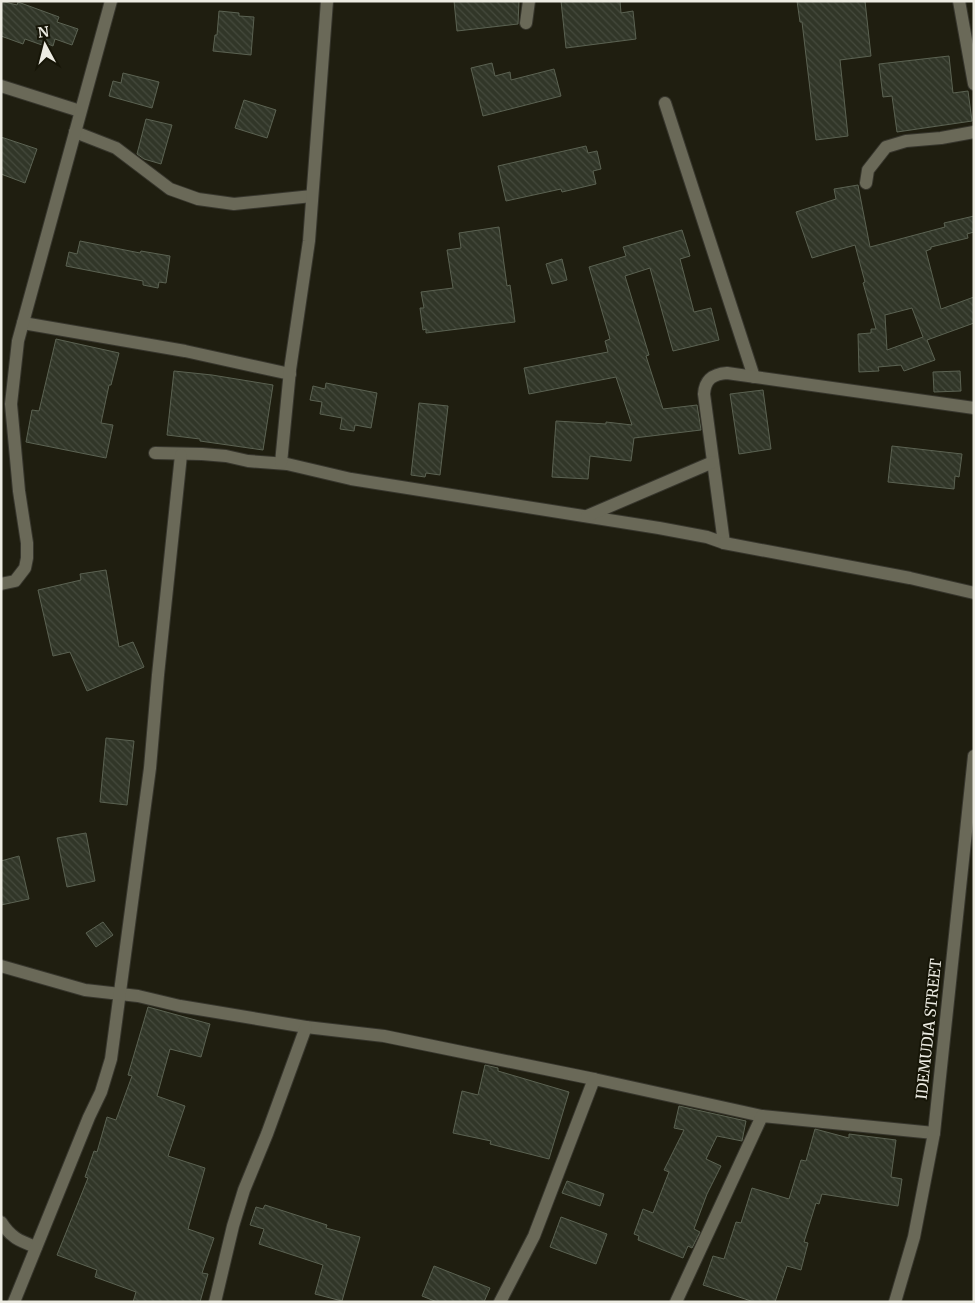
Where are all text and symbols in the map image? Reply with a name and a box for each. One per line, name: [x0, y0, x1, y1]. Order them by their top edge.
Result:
north arrow: [20, 20, 70, 70]
text: N: [37, 22, 50, 42]
street label: IDEMUDIA STREET: [912, 957, 945, 1100]

